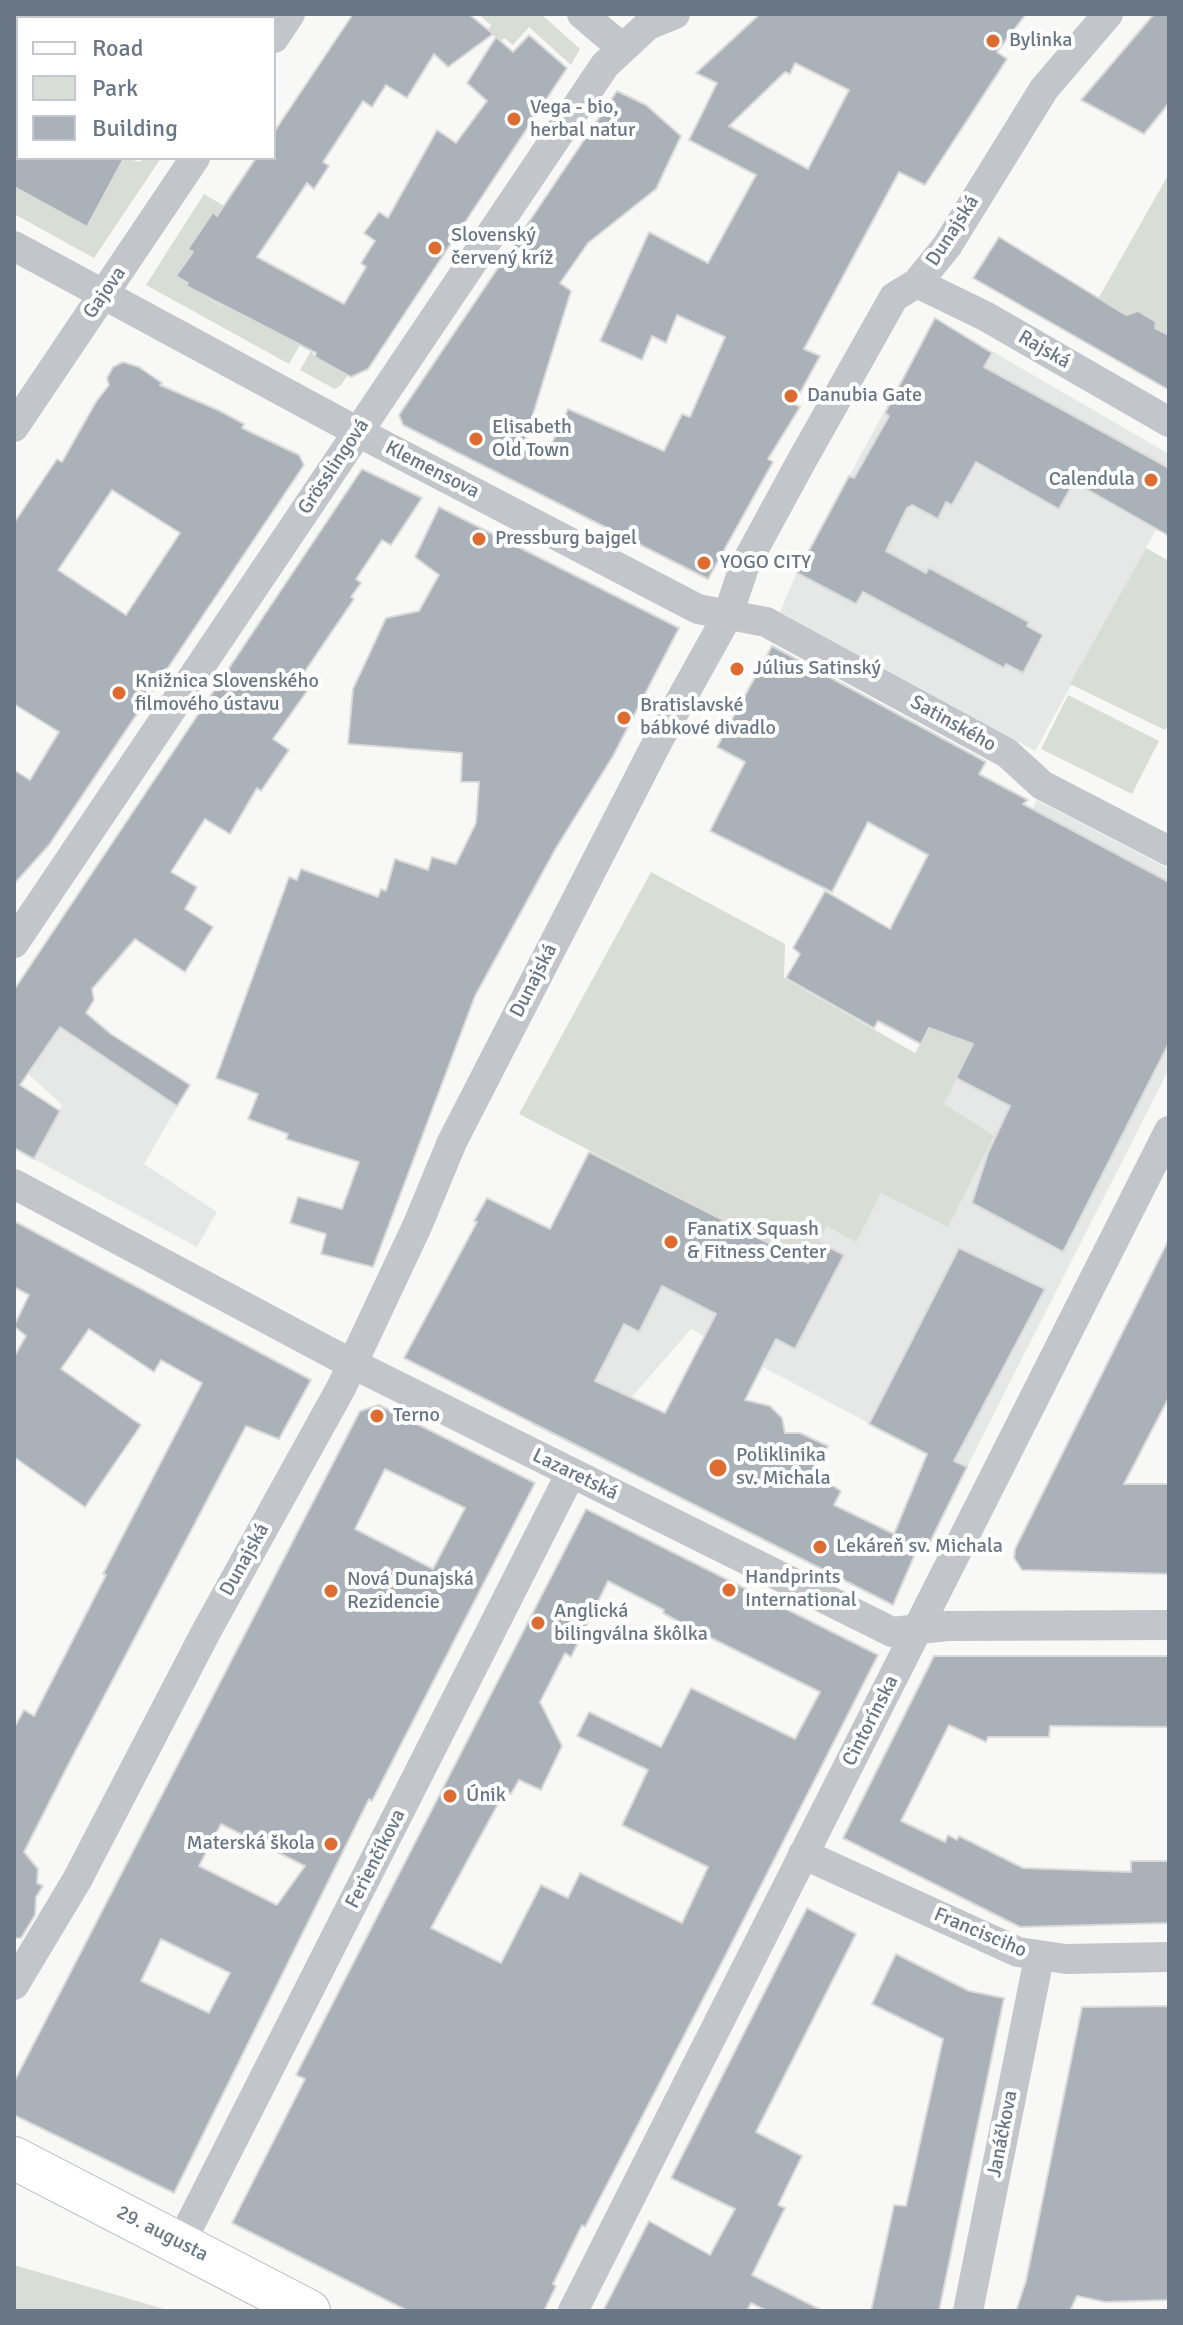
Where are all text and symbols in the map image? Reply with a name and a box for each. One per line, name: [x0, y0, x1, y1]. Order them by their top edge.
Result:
legend: [16, 16, 276, 160]
place label: Bylinka: [1009, 29, 1072, 53]
marker: Bylinka: [984, 32, 1002, 50]
text: Road: [92, 33, 143, 63]
text: Park: [92, 73, 138, 103]
place label: Vega - bio, herbal natur: [530, 96, 635, 143]
marker: Vega - bio, herbal natur: [505, 110, 523, 128]
text: Building: [92, 113, 178, 143]
street label: Dunajská: [921, 191, 985, 271]
place label: Slovenský červený kríž: [451, 224, 554, 271]
marker: Slovenský červený kríž: [426, 239, 444, 257]
street label: Gajova: [79, 262, 131, 324]
street label: Rajská: [1014, 325, 1074, 375]
place label: Danubia Gate: [807, 384, 922, 408]
marker: Danubia Gate: [782, 387, 800, 405]
street label: Grösslingová: [293, 415, 375, 519]
place label: Elisabeth Old Town: [492, 416, 572, 463]
marker: Elisabeth Old Town: [467, 430, 485, 448]
street label: Klemensova: [381, 436, 483, 504]
place label: Calendula: [1049, 468, 1135, 492]
marker: Calendula: [1142, 471, 1160, 489]
place label: Pressburg bajgel: [495, 527, 637, 551]
marker: Pressburg bajgel: [470, 530, 488, 548]
place label: YOGO CITY: [720, 551, 811, 575]
marker: YOGO CITY: [695, 554, 713, 572]
place label: Július Satinský: [753, 657, 881, 681]
marker: Július Satinský: [728, 660, 746, 678]
place label: Knižnica Slovenského filmového ústavu: [135, 670, 319, 717]
marker: Knižnica Slovenského filmového ústavu: [110, 684, 128, 702]
street label: Satinského: [906, 691, 1000, 757]
place label: Bratislavské bábkové divadlo: [640, 694, 776, 741]
marker: Bratislavské bábkové divadlo: [615, 709, 633, 727]
street label: Dunajská: [505, 940, 563, 1022]
place label: FanatiX Squash & Fitness Center: [687, 1218, 826, 1265]
marker: FanatiX Squash & Fitness Center: [662, 1233, 680, 1251]
place label: Terno: [393, 1404, 440, 1428]
marker: Terno: [368, 1407, 386, 1425]
street label: Lazaretská: [528, 1444, 622, 1506]
place label: Poliklinika sv. Michala: [736, 1444, 831, 1491]
marker: Poliklinika sv. Michala: [707, 1457, 729, 1479]
street label: Dunajská: [215, 1519, 275, 1601]
place label: Lekáreň sv. Michala: [836, 1535, 1003, 1559]
marker: Lekáreň sv. Michala: [811, 1538, 829, 1556]
place label: Handprints International: [745, 1566, 857, 1613]
place label: Nová Dunajská Rezidencie: [347, 1568, 474, 1615]
marker: Handprints International: [720, 1581, 738, 1599]
marker: Nová Dunajská Rezidencie: [322, 1582, 340, 1600]
place label: Anglická bilingválna škôlka: [554, 1600, 708, 1647]
marker: Anglická bilingválna škôlka: [529, 1614, 547, 1632]
street label: Cintorínska: [838, 1672, 904, 1770]
place label: Únik: [466, 1784, 506, 1808]
marker: Únik: [441, 1787, 459, 1805]
street label: Ferienčíkova: [341, 1805, 411, 1913]
place label: Materská škola: [187, 1832, 315, 1856]
marker: Materská škola: [322, 1835, 340, 1853]
street label: Francisciho: [930, 1903, 1030, 1963]
street label: Janáčkova: [983, 2089, 1023, 2179]
street label: 29. augusta: [112, 2201, 212, 2267]

